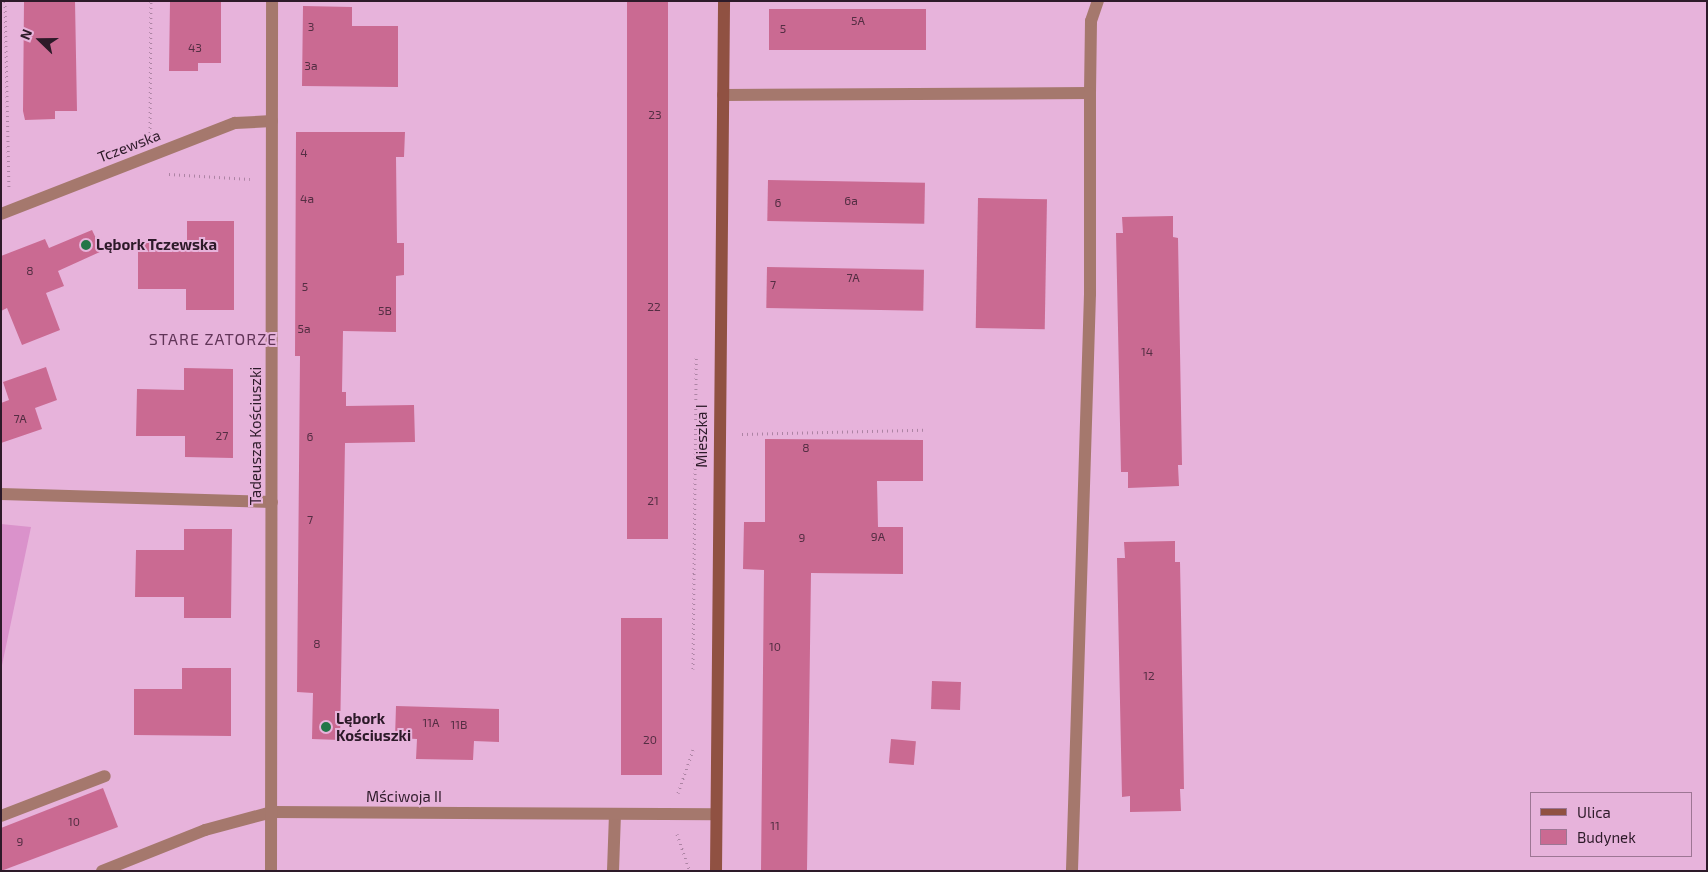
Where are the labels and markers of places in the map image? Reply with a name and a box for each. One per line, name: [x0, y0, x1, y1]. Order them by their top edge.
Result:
place label: Lębork Tczewska: [96, 236, 217, 254]
marker: Lębork Tczewska: [80, 239, 92, 251]
place label: Lębork Kościuszki: [336, 709, 411, 744]
marker: Lębork Kościuszki: [320, 721, 332, 733]

